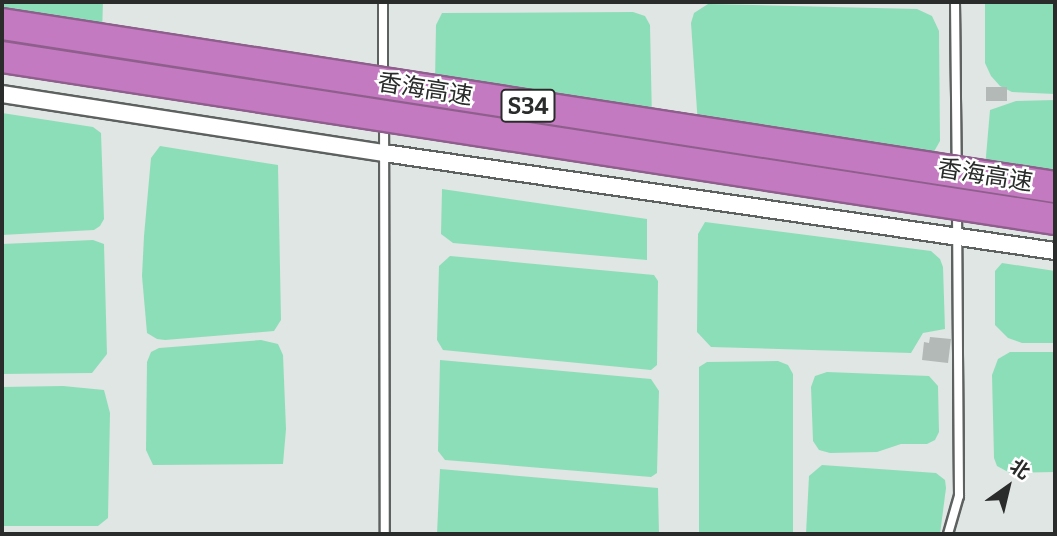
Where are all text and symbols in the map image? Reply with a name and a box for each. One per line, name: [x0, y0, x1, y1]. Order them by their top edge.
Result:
street label: 香海高速: [375, 68, 475, 112]
road number: S34: [500, 86, 556, 125]
street label: 香海高速: [935, 154, 1035, 198]
north arrow: [973, 452, 1043, 522]
text: 北: [1006, 454, 1034, 484]

